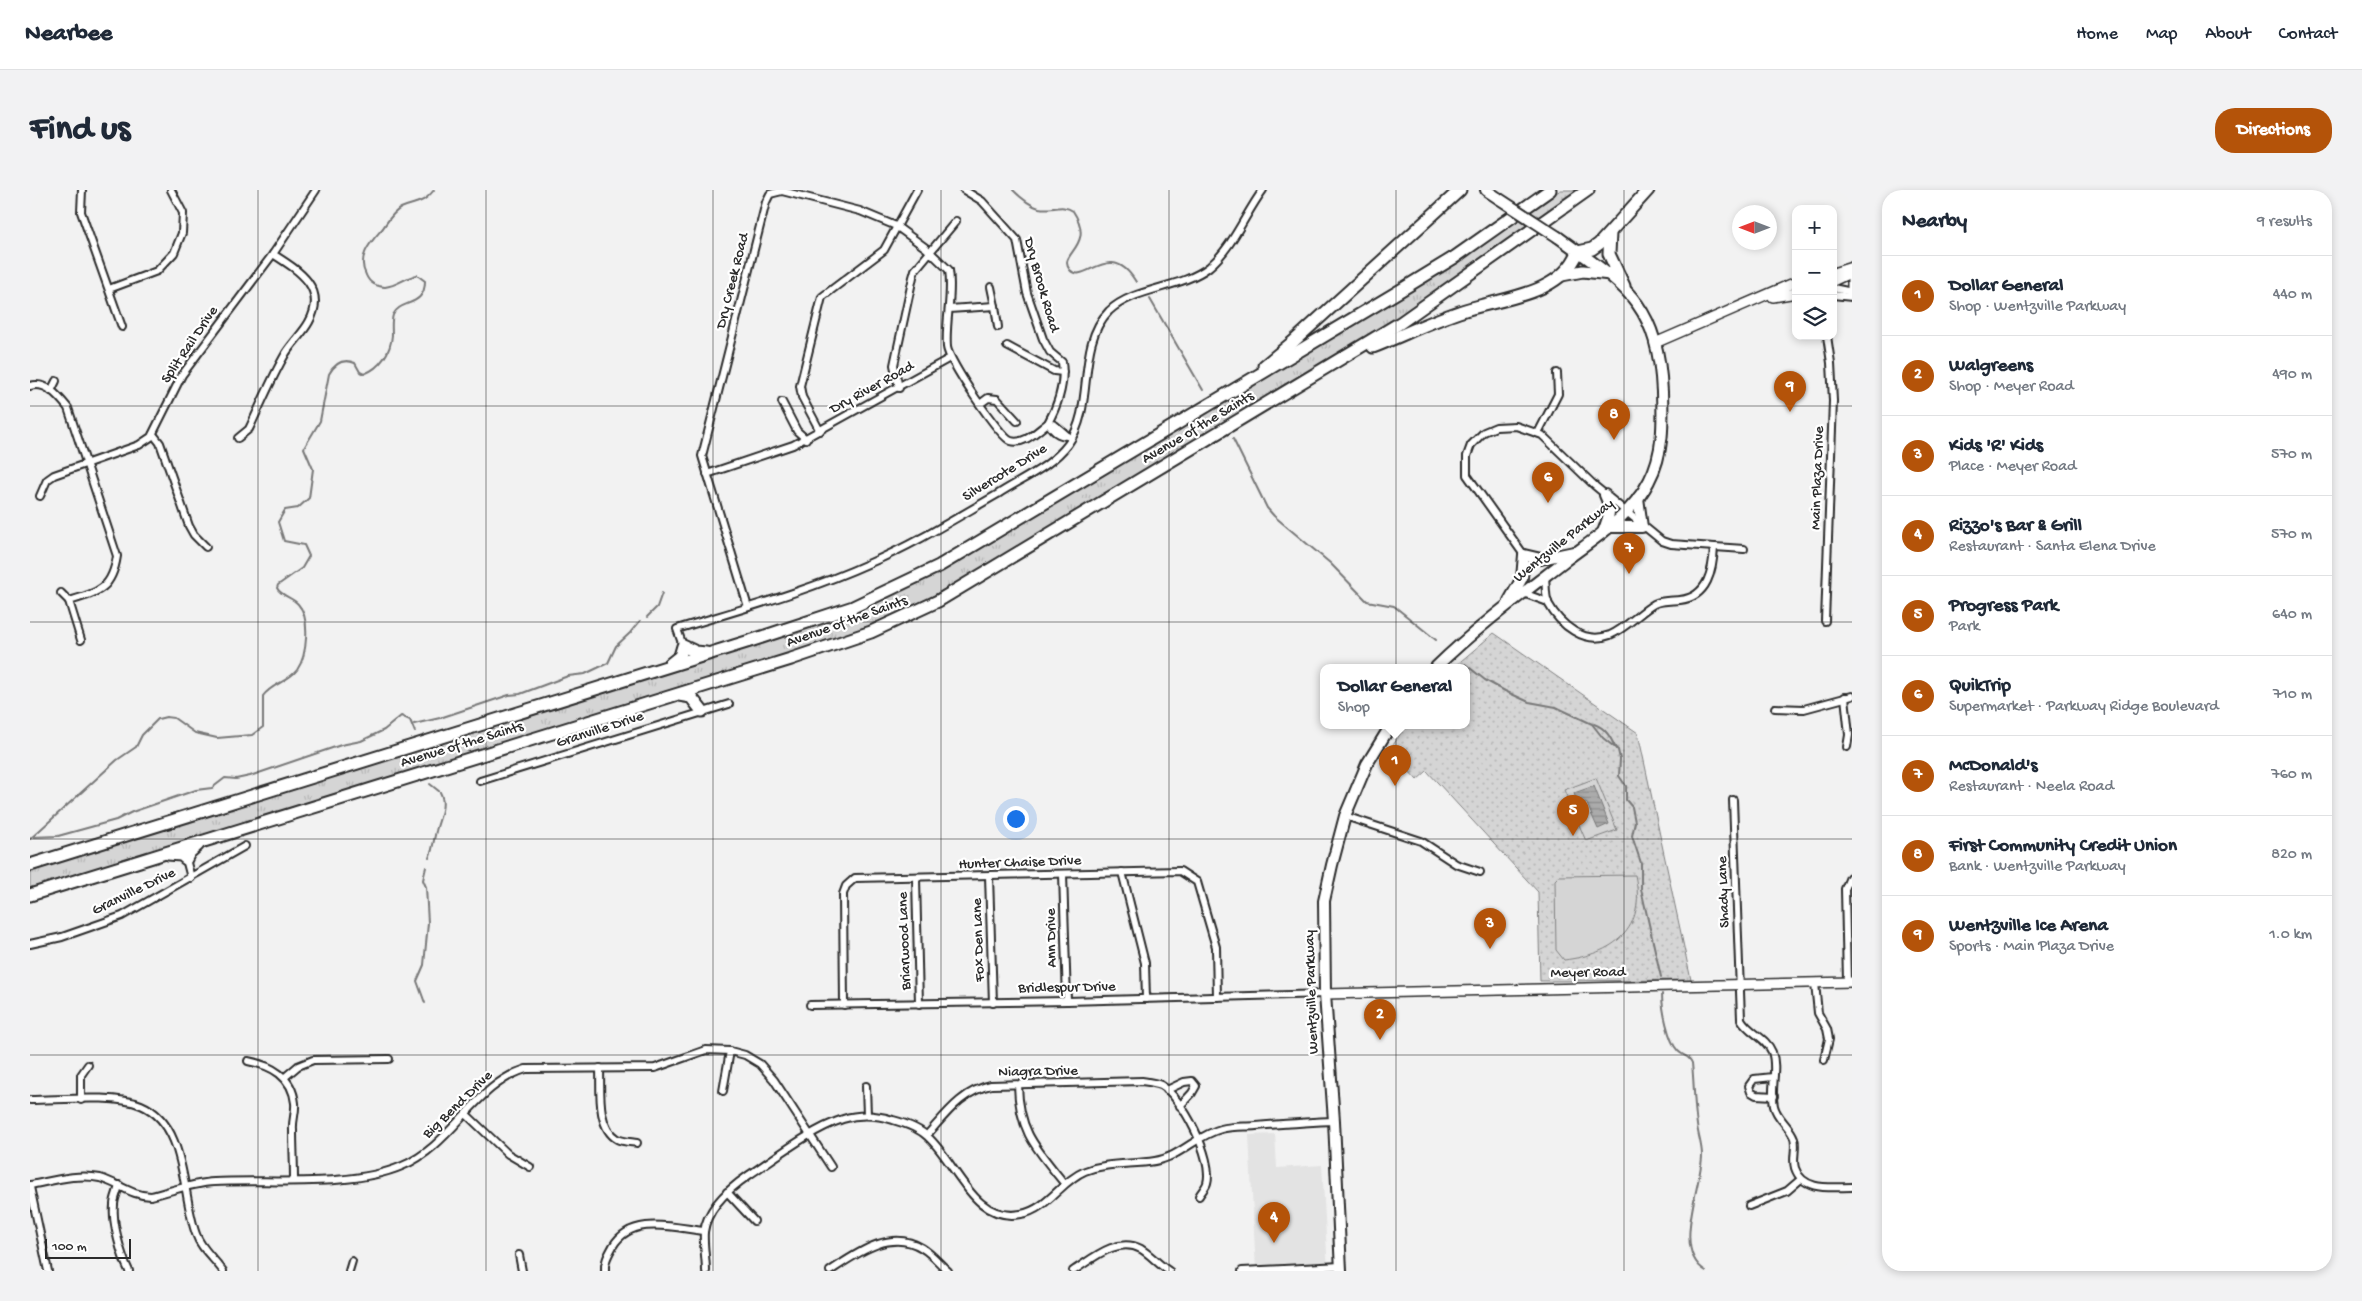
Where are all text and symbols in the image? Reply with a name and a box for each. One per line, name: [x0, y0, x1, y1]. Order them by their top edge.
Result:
text: Nearbee: [25, 20, 112, 49]
text: Home: [2076, 24, 2118, 45]
text: Map: [2146, 24, 2177, 45]
text: About: [2205, 24, 2251, 45]
text: Contact: [2279, 24, 2337, 45]
button: Directions: [2215, 108, 2332, 153]
text: Find us: [30, 110, 130, 151]
north arrow: [1732, 205, 1777, 250]
map controls: [1792, 205, 1837, 340]
button: +: [1792, 205, 1837, 250]
text: Nearby: [1902, 210, 1967, 235]
text: 9 results: [2257, 213, 2312, 232]
street label: Dry Creek Road: [712, 230, 754, 332]
street label: Dry Brook Road: [1019, 235, 1063, 336]
button: −: [1792, 250, 1837, 295]
text: Dollar General: [1949, 275, 2063, 298]
text: 1: [1915, 286, 1921, 305]
text: 440 m: [2273, 286, 2312, 305]
button: layers: [1792, 295, 1837, 340]
text: Shop · Wentzville Parkway: [1949, 298, 2126, 317]
street label: Split Rail Drive: [157, 303, 223, 387]
text: Walgreens: [1949, 355, 2033, 378]
street label: Dry River Road: [826, 357, 918, 419]
text: 2: [1914, 366, 1922, 385]
text: 490 m: [2272, 366, 2312, 385]
pin: 9: [1774, 371, 1806, 412]
text: Shop · Meyer Road: [1949, 378, 2074, 397]
street label: Avenue of the Saints: [1139, 387, 1258, 469]
pin: 8: [1598, 399, 1630, 440]
street label: Main Plaza Drive: [1807, 426, 1829, 530]
text: Kids 'R' Kids: [1949, 435, 2043, 458]
street label: Silvercote Drive: [959, 440, 1051, 506]
text: 3: [1914, 446, 1922, 465]
text: 570 m: [2271, 446, 2312, 465]
text: Place · Meyer Road: [1949, 458, 2076, 477]
pin: 6: [1532, 462, 1564, 503]
street label: Wentzville Parkway: [1510, 495, 1618, 587]
text: Rizzo's Bar & Grill: [1949, 515, 2082, 538]
text: 4: [1914, 526, 1922, 545]
text: 570 m: [2271, 526, 2312, 545]
pin: 7: [1613, 533, 1645, 574]
text: Restaurant · Santa Elena Drive: [1949, 538, 2156, 557]
street label: Avenue of the Saints: [784, 592, 910, 652]
text: Progress Park: [1949, 595, 2058, 618]
text: 5: [1914, 606, 1922, 625]
text: 640 m: [2272, 606, 2312, 625]
text: Park: [1949, 618, 1980, 637]
popup: [1320, 664, 1470, 729]
text: QuikTrip: [1949, 675, 2011, 698]
text: Dollar General: [1338, 676, 1452, 699]
text: 6: [1914, 686, 1922, 705]
text: 710 m: [2273, 686, 2312, 705]
text: Supermarket · Parkway Ridge Boulevard: [1949, 698, 2219, 717]
text: Shop: [1338, 699, 1370, 718]
street label: Granville Drive: [554, 707, 646, 753]
street label: Avenue of the Saints: [398, 718, 526, 772]
pin: 1: [1379, 745, 1411, 786]
text: McDonald's: [1949, 755, 2038, 778]
text: 7: [1914, 766, 1922, 785]
text: 760 m: [2271, 766, 2312, 785]
text: Restaurant · Neela Road: [1949, 778, 2114, 797]
pin: 5: [1557, 795, 1589, 836]
your location: [1003, 806, 1029, 832]
text: First Community Credit Union: [1949, 835, 2177, 858]
text: 8: [1914, 846, 1922, 865]
text: 820 m: [2271, 846, 2312, 865]
street label: Hunter Chaise Drive: [958, 852, 1082, 874]
street label: Shady Lane: [1714, 856, 1734, 928]
text: Bank · Wentzville Parkway: [1949, 858, 2126, 877]
street label: Granville Drive: [89, 864, 179, 920]
street label: Briarwood Lane: [894, 891, 916, 991]
street label: Fox Den Lane: [969, 898, 989, 983]
street label: Ann Drive: [1042, 908, 1062, 968]
pin: 3: [1474, 908, 1506, 949]
text: Wentzville Ice Arena: [1949, 915, 2108, 938]
text: 9: [1914, 926, 1922, 945]
text: 1.0 km: [2269, 926, 2312, 945]
street label: Wentzville Parkway: [1301, 929, 1323, 1054]
text: Sports · Main Plaza Drive: [1949, 938, 2114, 957]
street label: Meyer Road: [1550, 963, 1627, 983]
street label: Bridlespur Drive: [1017, 978, 1116, 998]
pin: 2: [1364, 999, 1396, 1040]
street label: Niagra Drive: [998, 1062, 1078, 1082]
street label: Big Bend Drive: [418, 1067, 497, 1144]
pin: 4: [1258, 1202, 1290, 1243]
scale bar: [45, 1236, 131, 1259]
text: 100 m: [52, 1239, 87, 1256]

